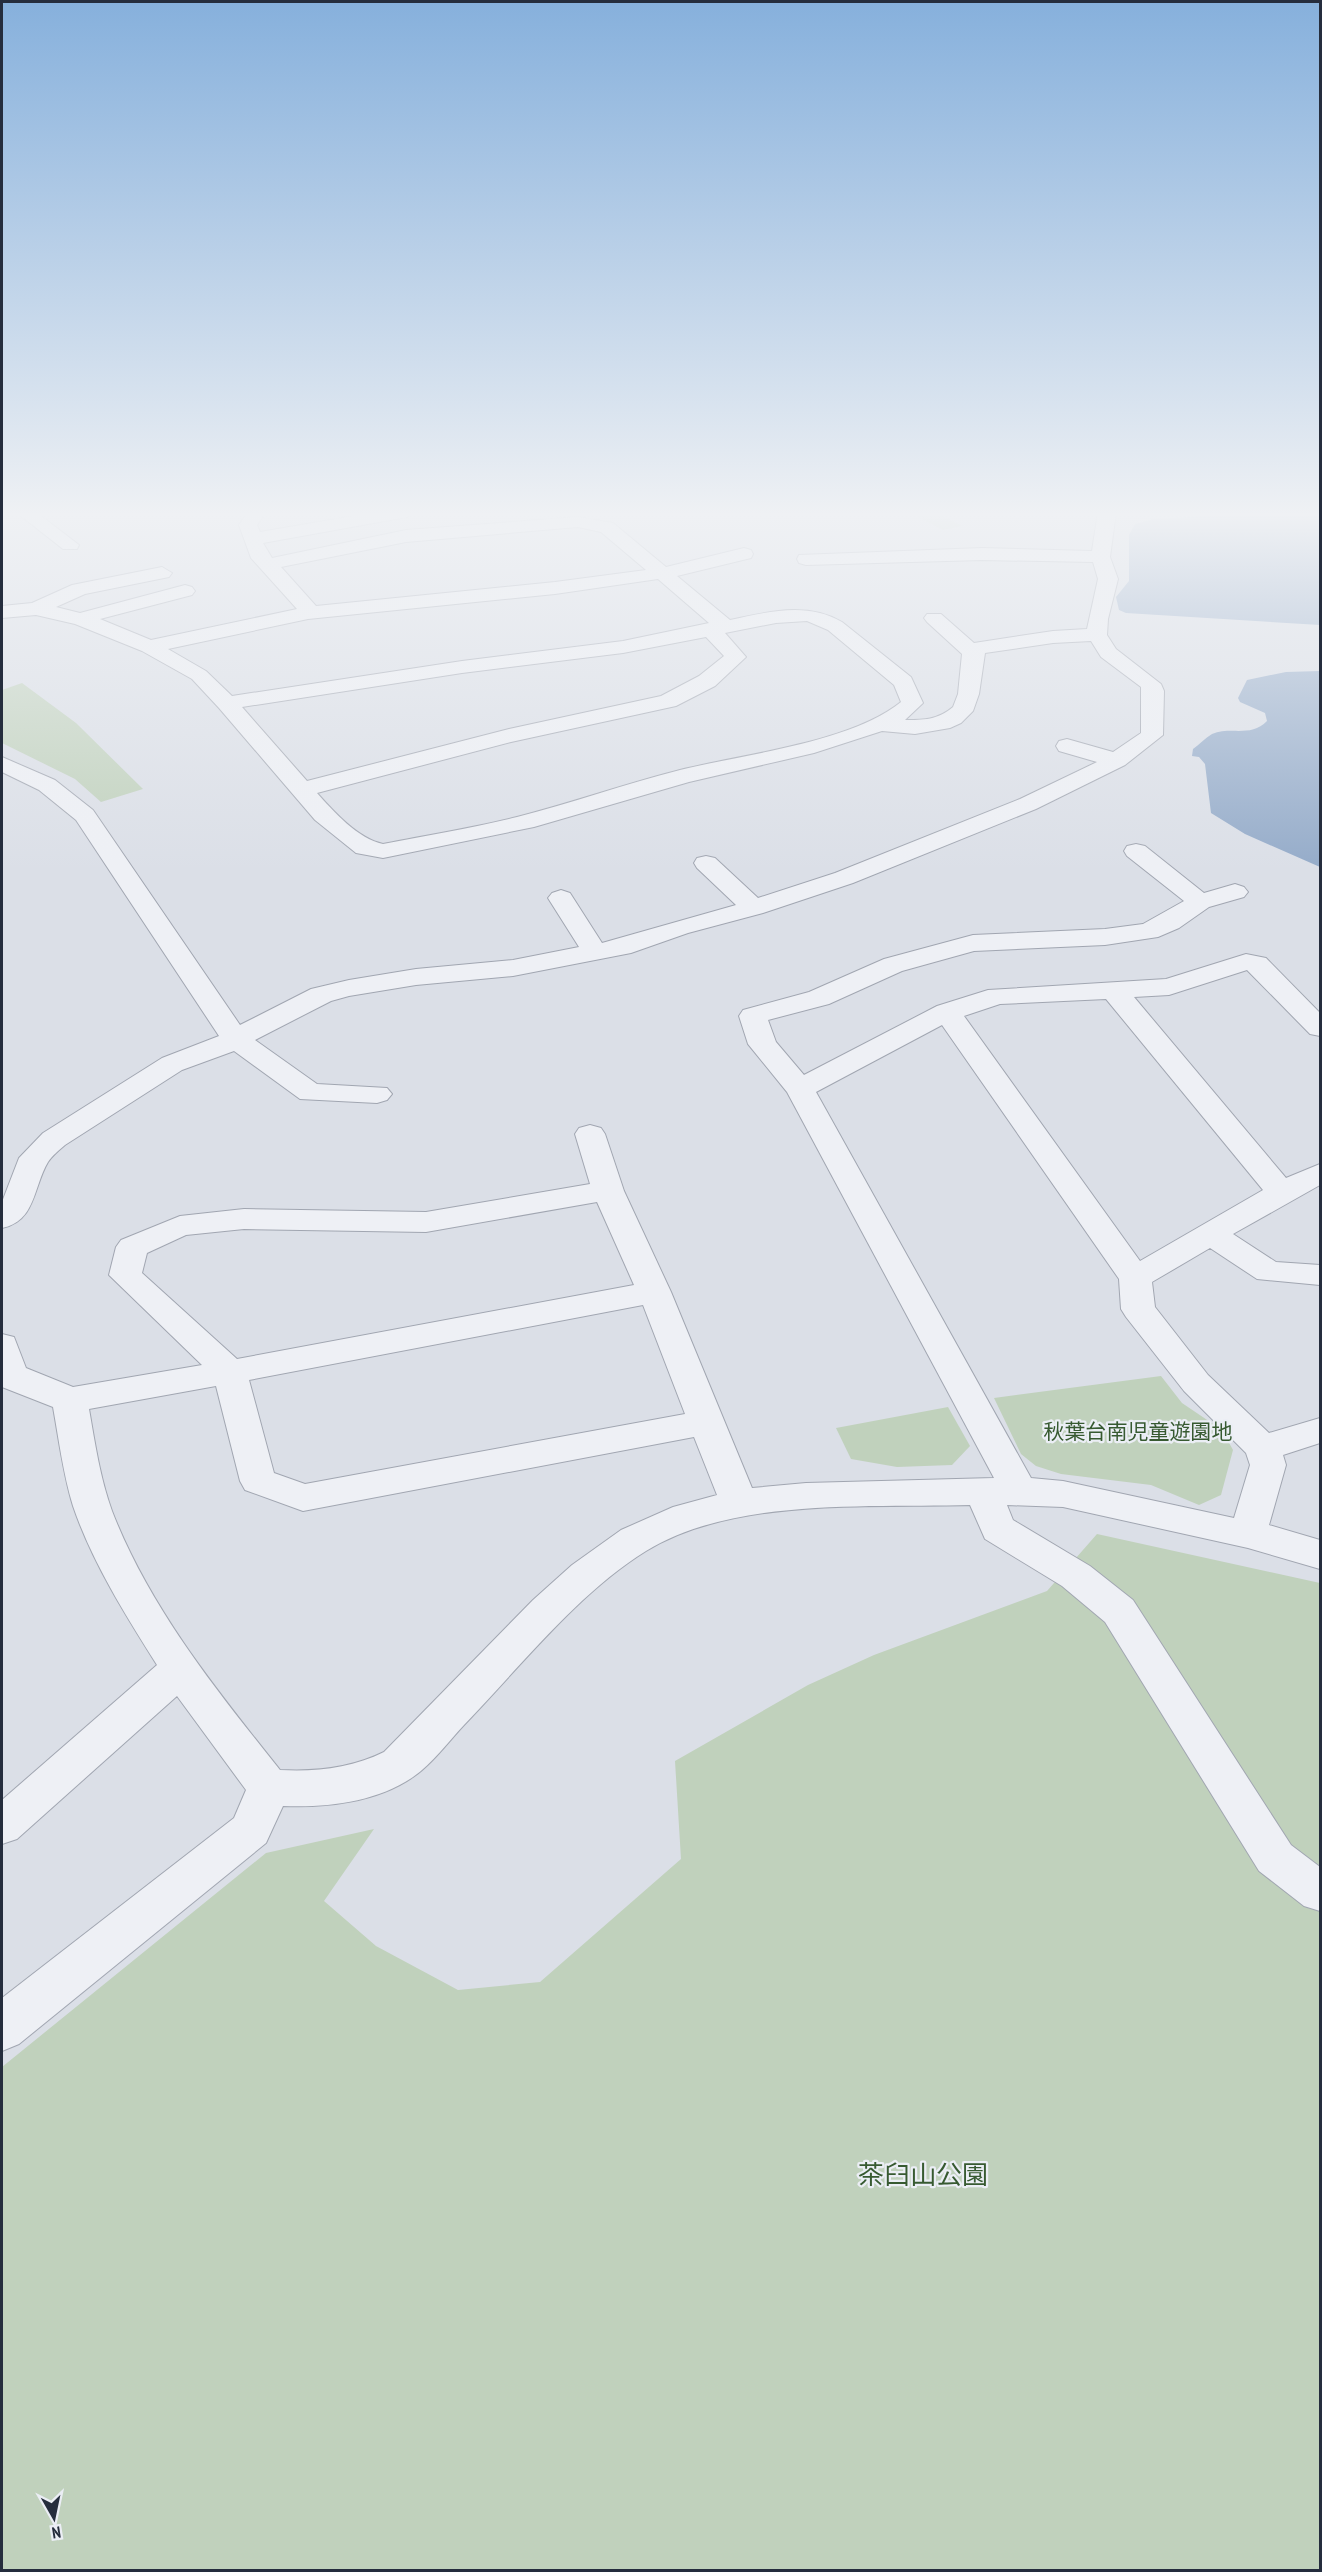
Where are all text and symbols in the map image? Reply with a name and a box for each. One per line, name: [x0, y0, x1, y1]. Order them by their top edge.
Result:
park label: 秋葉台南児童遊園地: [1044, 1418, 1233, 1445]
park label: 茶臼山公園: [858, 2158, 988, 2191]
north arrow: [24, 2488, 84, 2548]
text: N: [51, 2522, 62, 2543]

